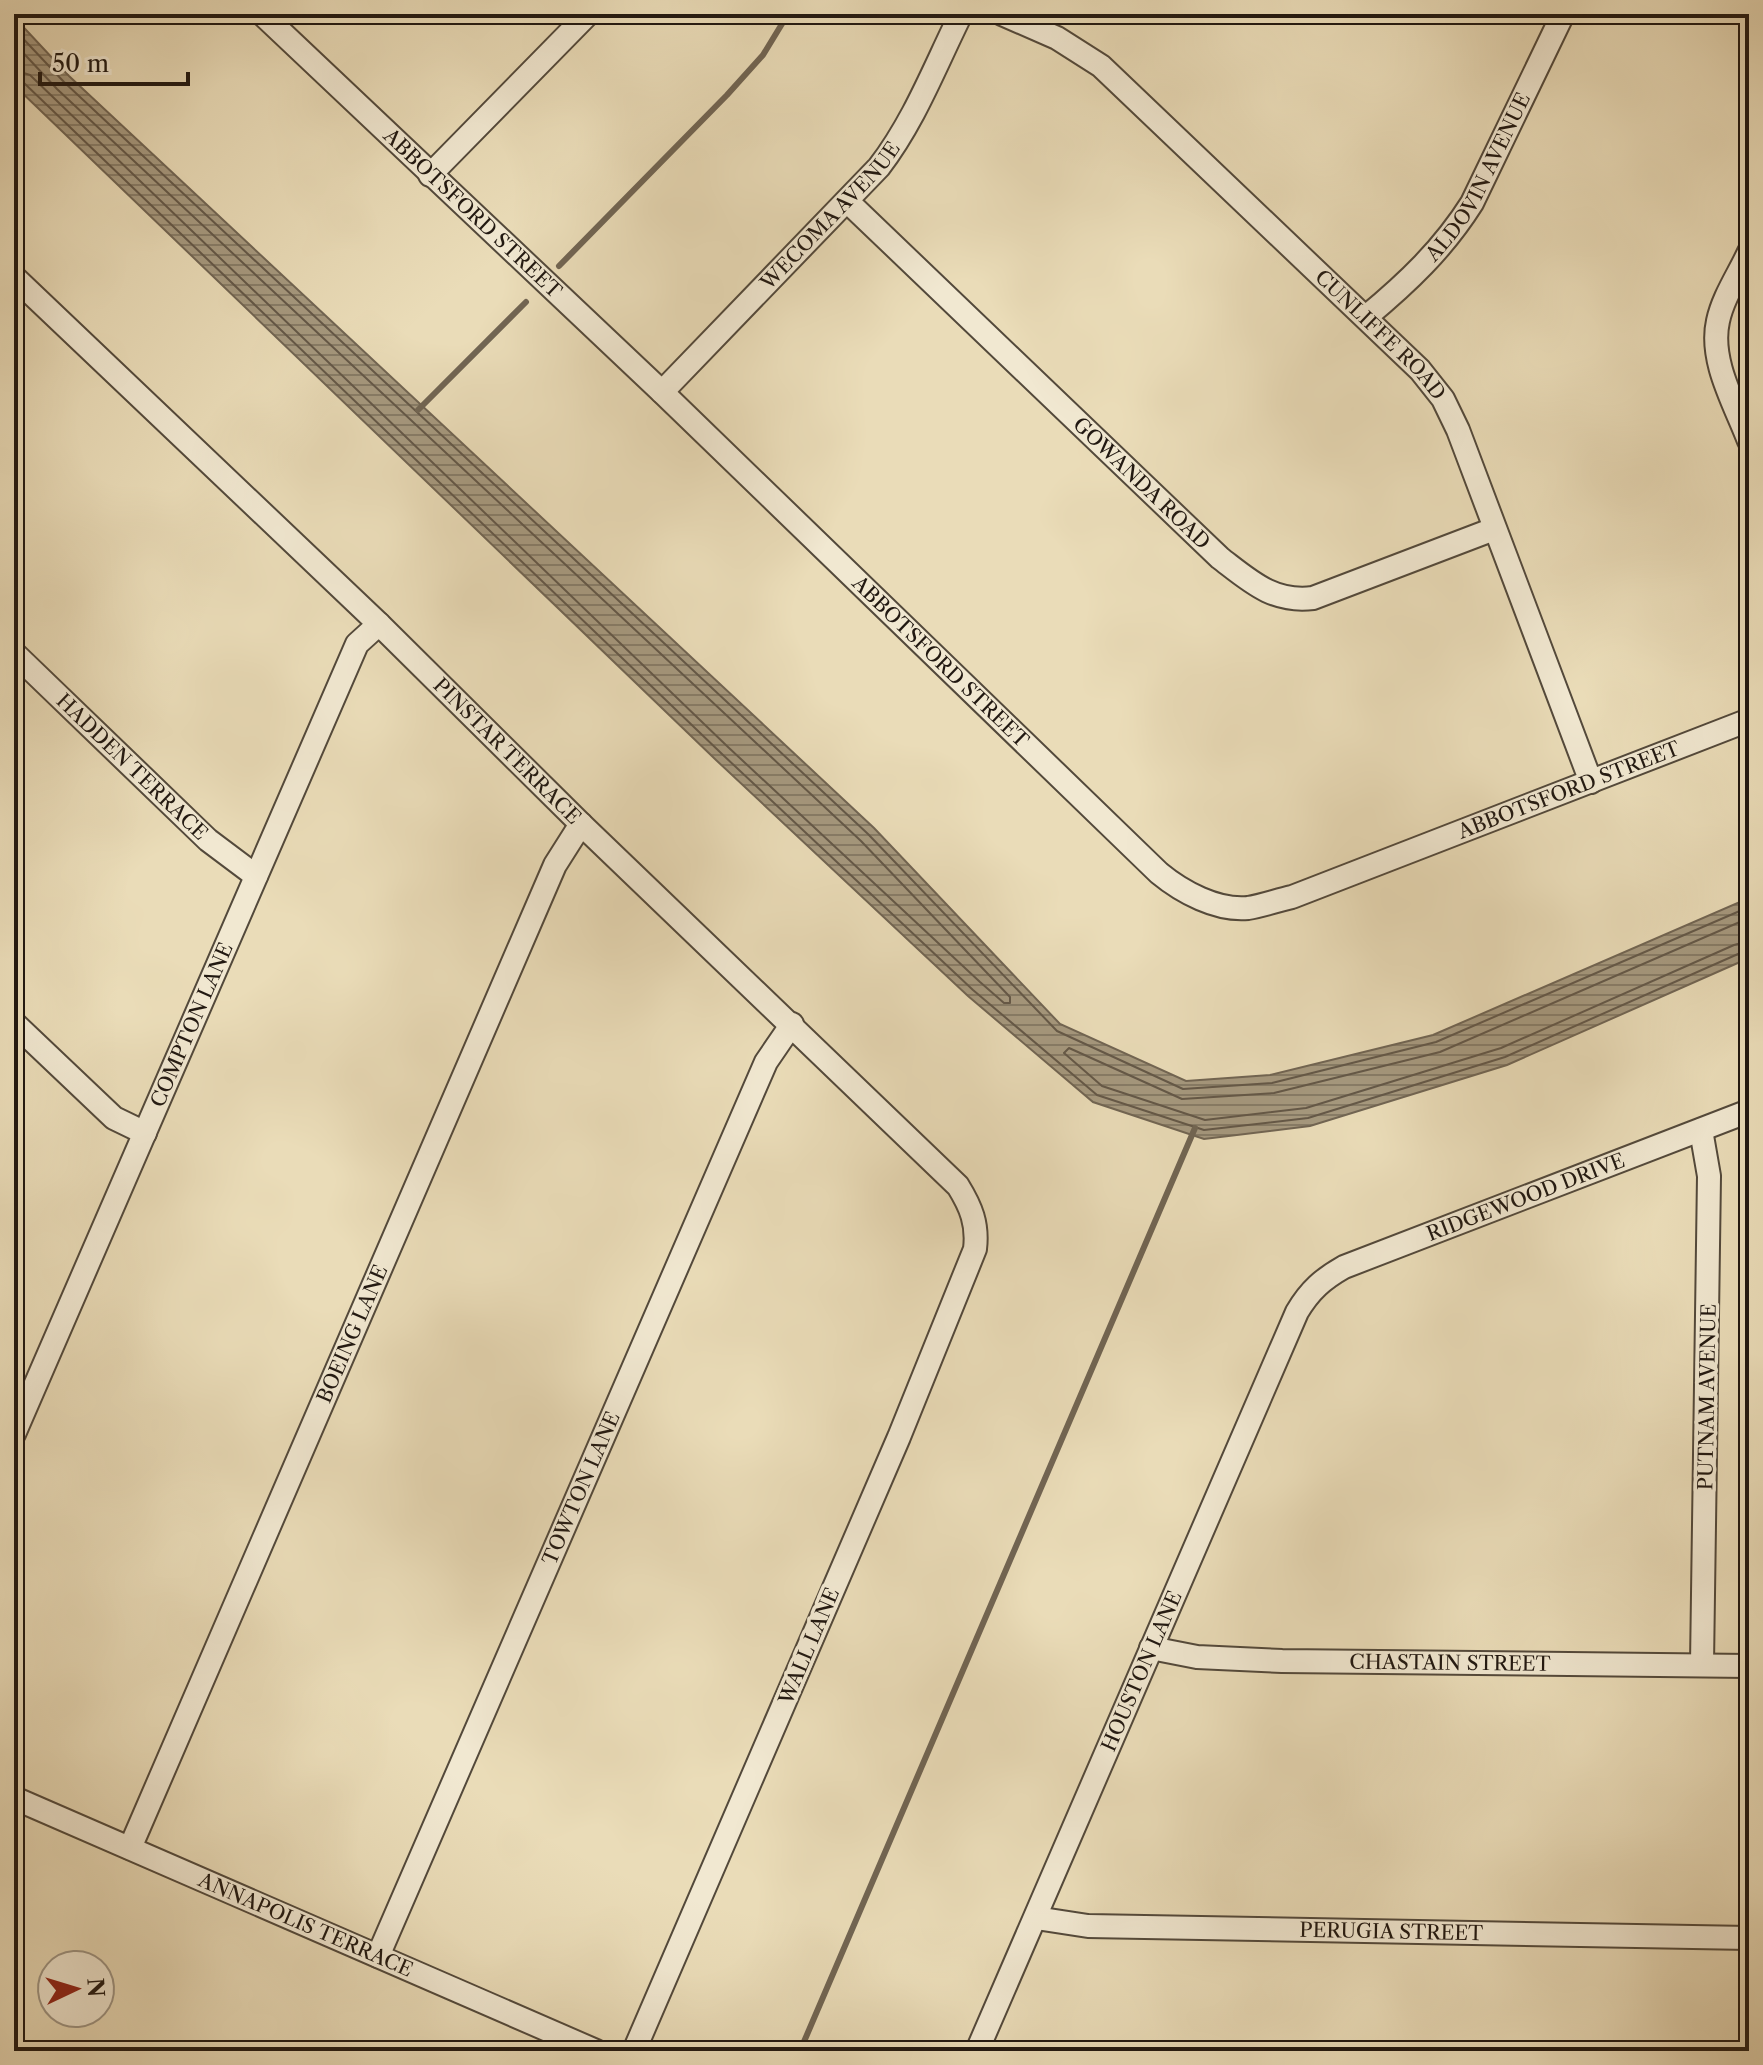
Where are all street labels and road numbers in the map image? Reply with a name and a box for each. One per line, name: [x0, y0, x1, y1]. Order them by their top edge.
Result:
street label: ALDOVIN AVENUE: [1420, 89, 1535, 267]
street label: ABBOTSFORD STREET: [378, 123, 567, 303]
street label: WECOMA AVENUE: [755, 137, 905, 295]
street label: CUNLIFFE ROAD: [1310, 265, 1451, 404]
street label: GOWANDA ROAD: [1068, 412, 1215, 554]
street label: ABBOTSFORD STREET: [847, 570, 1034, 752]
street label: PINSTAR TERRACE: [429, 673, 586, 829]
street label: HADDEN TERRACE: [52, 689, 213, 845]
street label: ABBOTSFORD STREET: [1453, 736, 1683, 844]
street label: COMPTON LANE: [145, 939, 238, 1111]
street label: RIDGEWOOD DRIVE: [1423, 1148, 1628, 1246]
street label: BOEING LANE: [312, 1261, 393, 1407]
street label: PUTNAM AVENUE: [1693, 1303, 1721, 1491]
street label: TOWTON LANE: [537, 1408, 625, 1568]
street label: WALL LANE: [773, 1584, 844, 1709]
street label: HOUSTON LANE: [1096, 1587, 1187, 1755]
street label: CHASTAIN STREET: [1349, 1650, 1551, 1676]
street label: ANNAPOLIS TERRACE: [194, 1867, 416, 1982]
street label: PERUGIA STREET: [1299, 1918, 1483, 1945]

